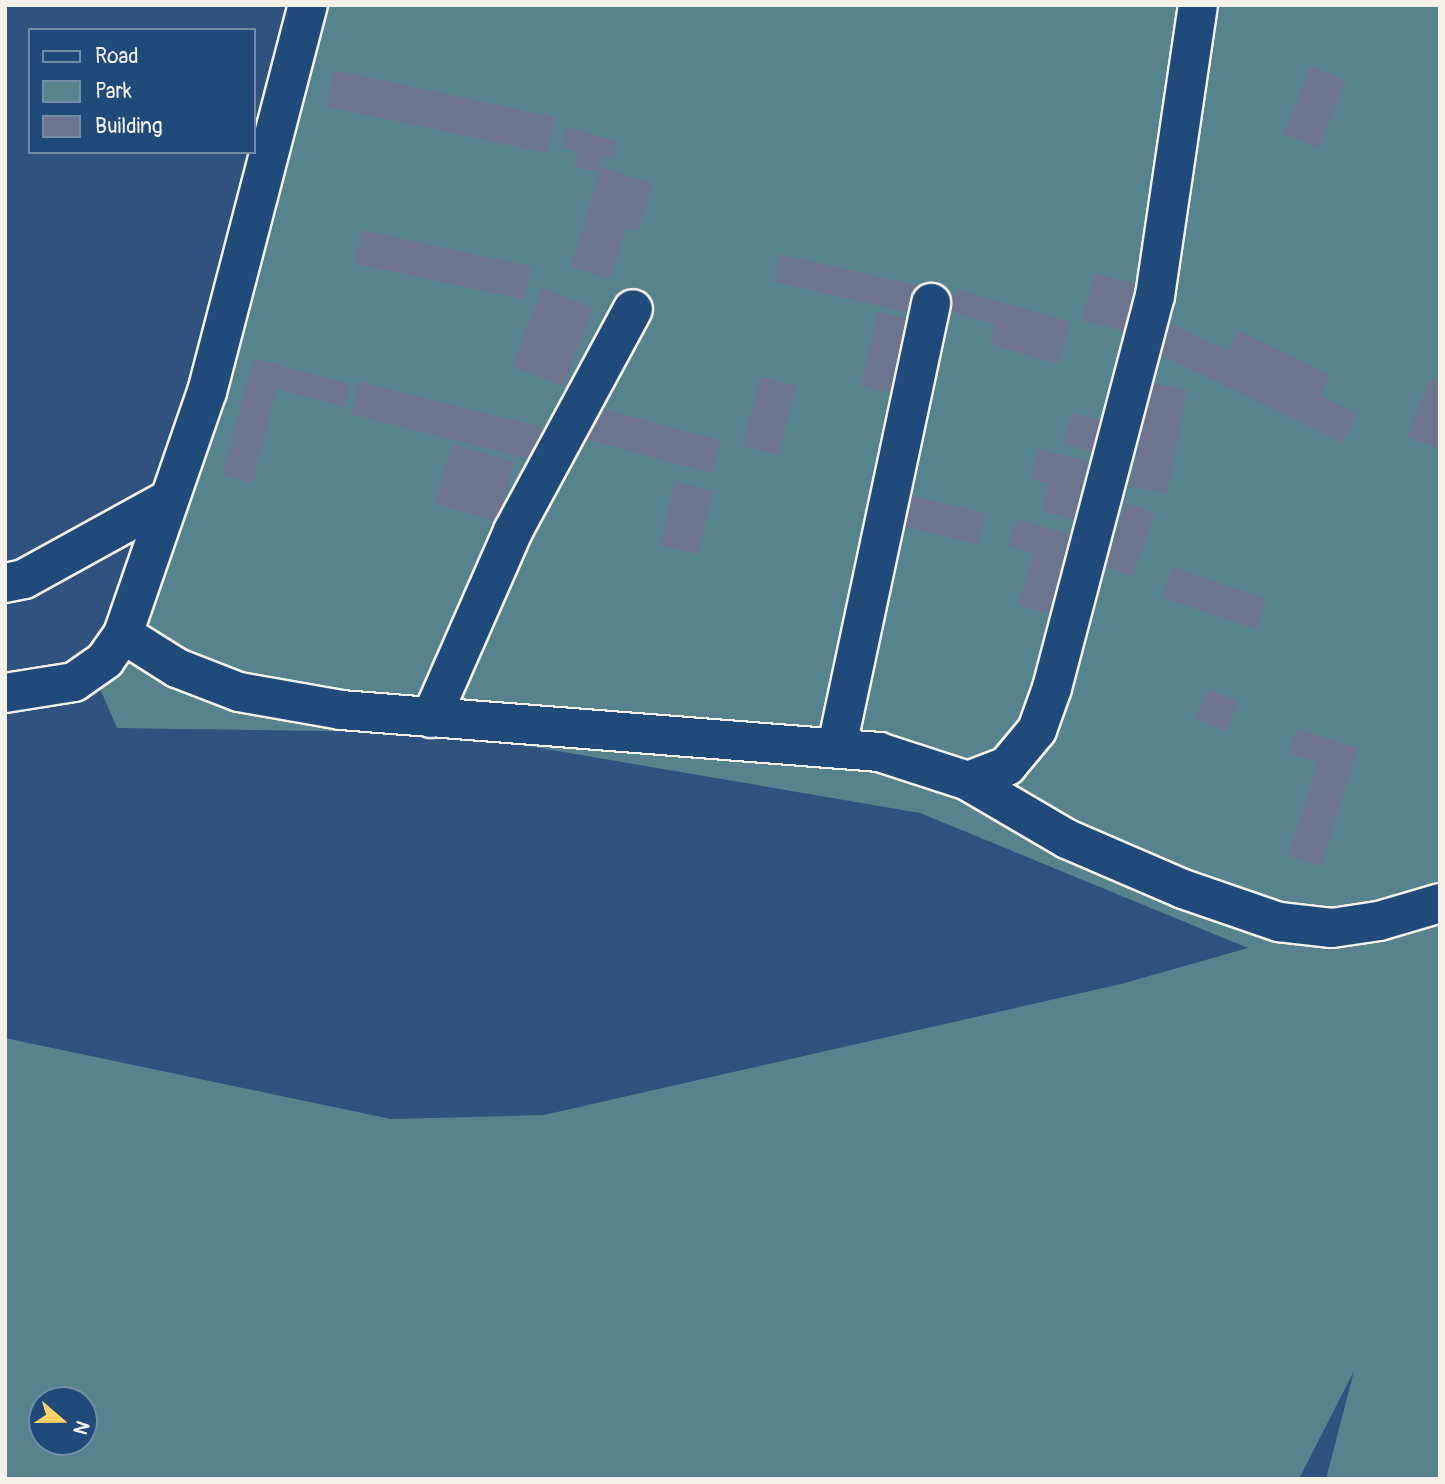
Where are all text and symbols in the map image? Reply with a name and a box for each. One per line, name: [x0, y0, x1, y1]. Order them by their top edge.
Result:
legend: [28, 28, 256, 154]
text: Road: [95, 43, 139, 70]
text: Park: [95, 78, 132, 105]
text: Building: [95, 113, 162, 140]
north arrow: [28, 1386, 98, 1456]
text: N: [67, 1417, 94, 1438]

